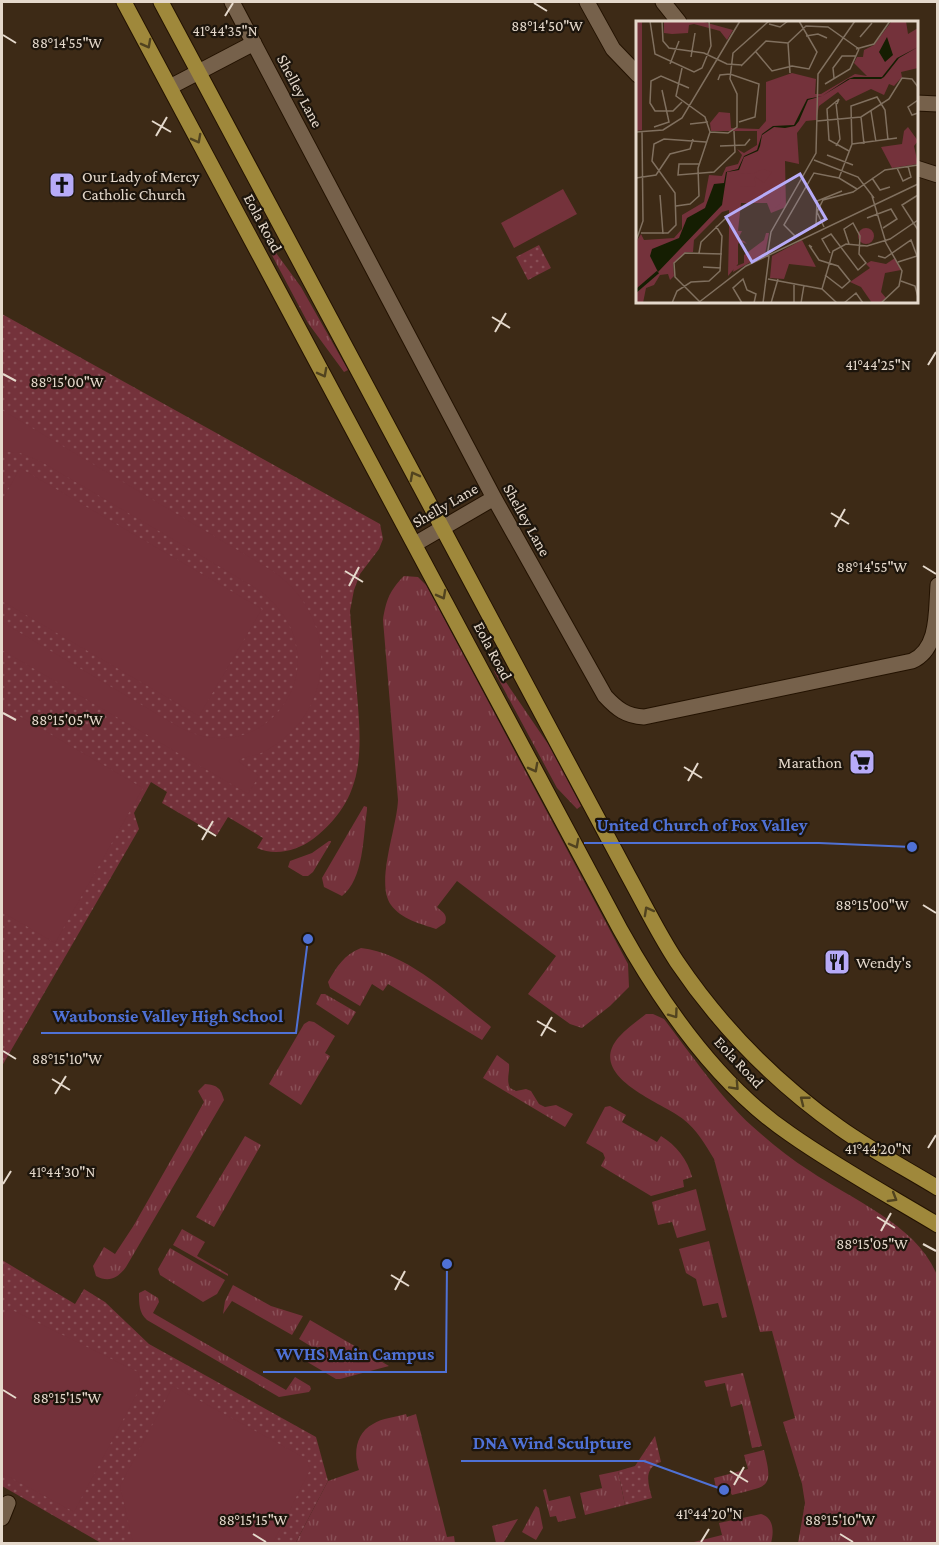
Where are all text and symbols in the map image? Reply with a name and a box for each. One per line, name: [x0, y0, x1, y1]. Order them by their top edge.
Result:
text: 88°14'50"W: [511, 18, 583, 34]
inset map: [636, 21, 918, 303]
text: 41°44'35"N: [192, 23, 258, 39]
text: 88°14'55"W: [32, 35, 102, 51]
one-way arrow: [140, 38, 151, 49]
street label: Shelley Lane: [273, 52, 326, 131]
one-way arrow: [190, 132, 201, 143]
place label: Our Lady of Mercy Catholic Church: [82, 168, 200, 203]
church icon: Our Lady of Mercy Catholic Church: [47, 170, 77, 200]
street label: Eola Road: [241, 191, 286, 256]
text: 41°44'25"N: [845, 357, 911, 373]
one-way arrow: [316, 367, 327, 378]
text: 88°15'00"W: [31, 374, 104, 390]
one-way arrow: [410, 471, 422, 482]
street label: Shelly Lane: [409, 479, 481, 531]
street label: Shelley Lane: [499, 481, 554, 560]
text: 88°14'55"W: [837, 559, 907, 575]
one-way arrow: [435, 589, 446, 600]
street label: Eola Road: [471, 619, 516, 684]
text: 88°15'05"W: [31, 712, 103, 728]
supermarket icon: Marathon: [847, 747, 877, 777]
place label: Marathon: [778, 754, 842, 771]
one-way arrow: [527, 761, 538, 772]
callout: United Church of Fox Valley: [584, 807, 819, 843]
text: United Church of Fox Valley: [596, 815, 808, 835]
one-way arrow: [568, 837, 579, 848]
text: 88°15'00"W: [836, 897, 909, 913]
one-way arrow: [644, 907, 655, 917]
restaurant icon: Wendy's: [822, 947, 852, 977]
place label: Wendy's: [856, 954, 911, 972]
callout: Waubonsie Valley High School: [41, 997, 296, 1033]
text: Waubonsie Valley High School: [52, 1006, 283, 1026]
one-way arrow: [667, 1007, 678, 1018]
street label: Eola Road: [711, 1033, 767, 1092]
text: 88°15'10"W: [32, 1051, 102, 1067]
one-way arrow: [727, 1079, 738, 1090]
one-way arrow: [800, 1097, 811, 1108]
text: 41°44'20"N: [845, 1141, 912, 1157]
text: 41°44'30"N: [29, 1164, 95, 1180]
one-way arrow: [887, 1190, 897, 1202]
text: 88°15'05"W: [836, 1236, 908, 1252]
callout: WVHS Main Campus: [263, 1336, 446, 1372]
text: WVHS Main Campus: [275, 1344, 434, 1364]
text: 88°15'15"W: [33, 1390, 102, 1406]
callout: DNA Wind Sculpture: [461, 1425, 644, 1461]
text: DNA Wind Sculpture: [473, 1433, 631, 1453]
text: 41°44'20"N: [676, 1506, 743, 1522]
text: 88°15'15"W: [219, 1512, 288, 1528]
text: 88°15'10"W: [805, 1512, 875, 1528]

